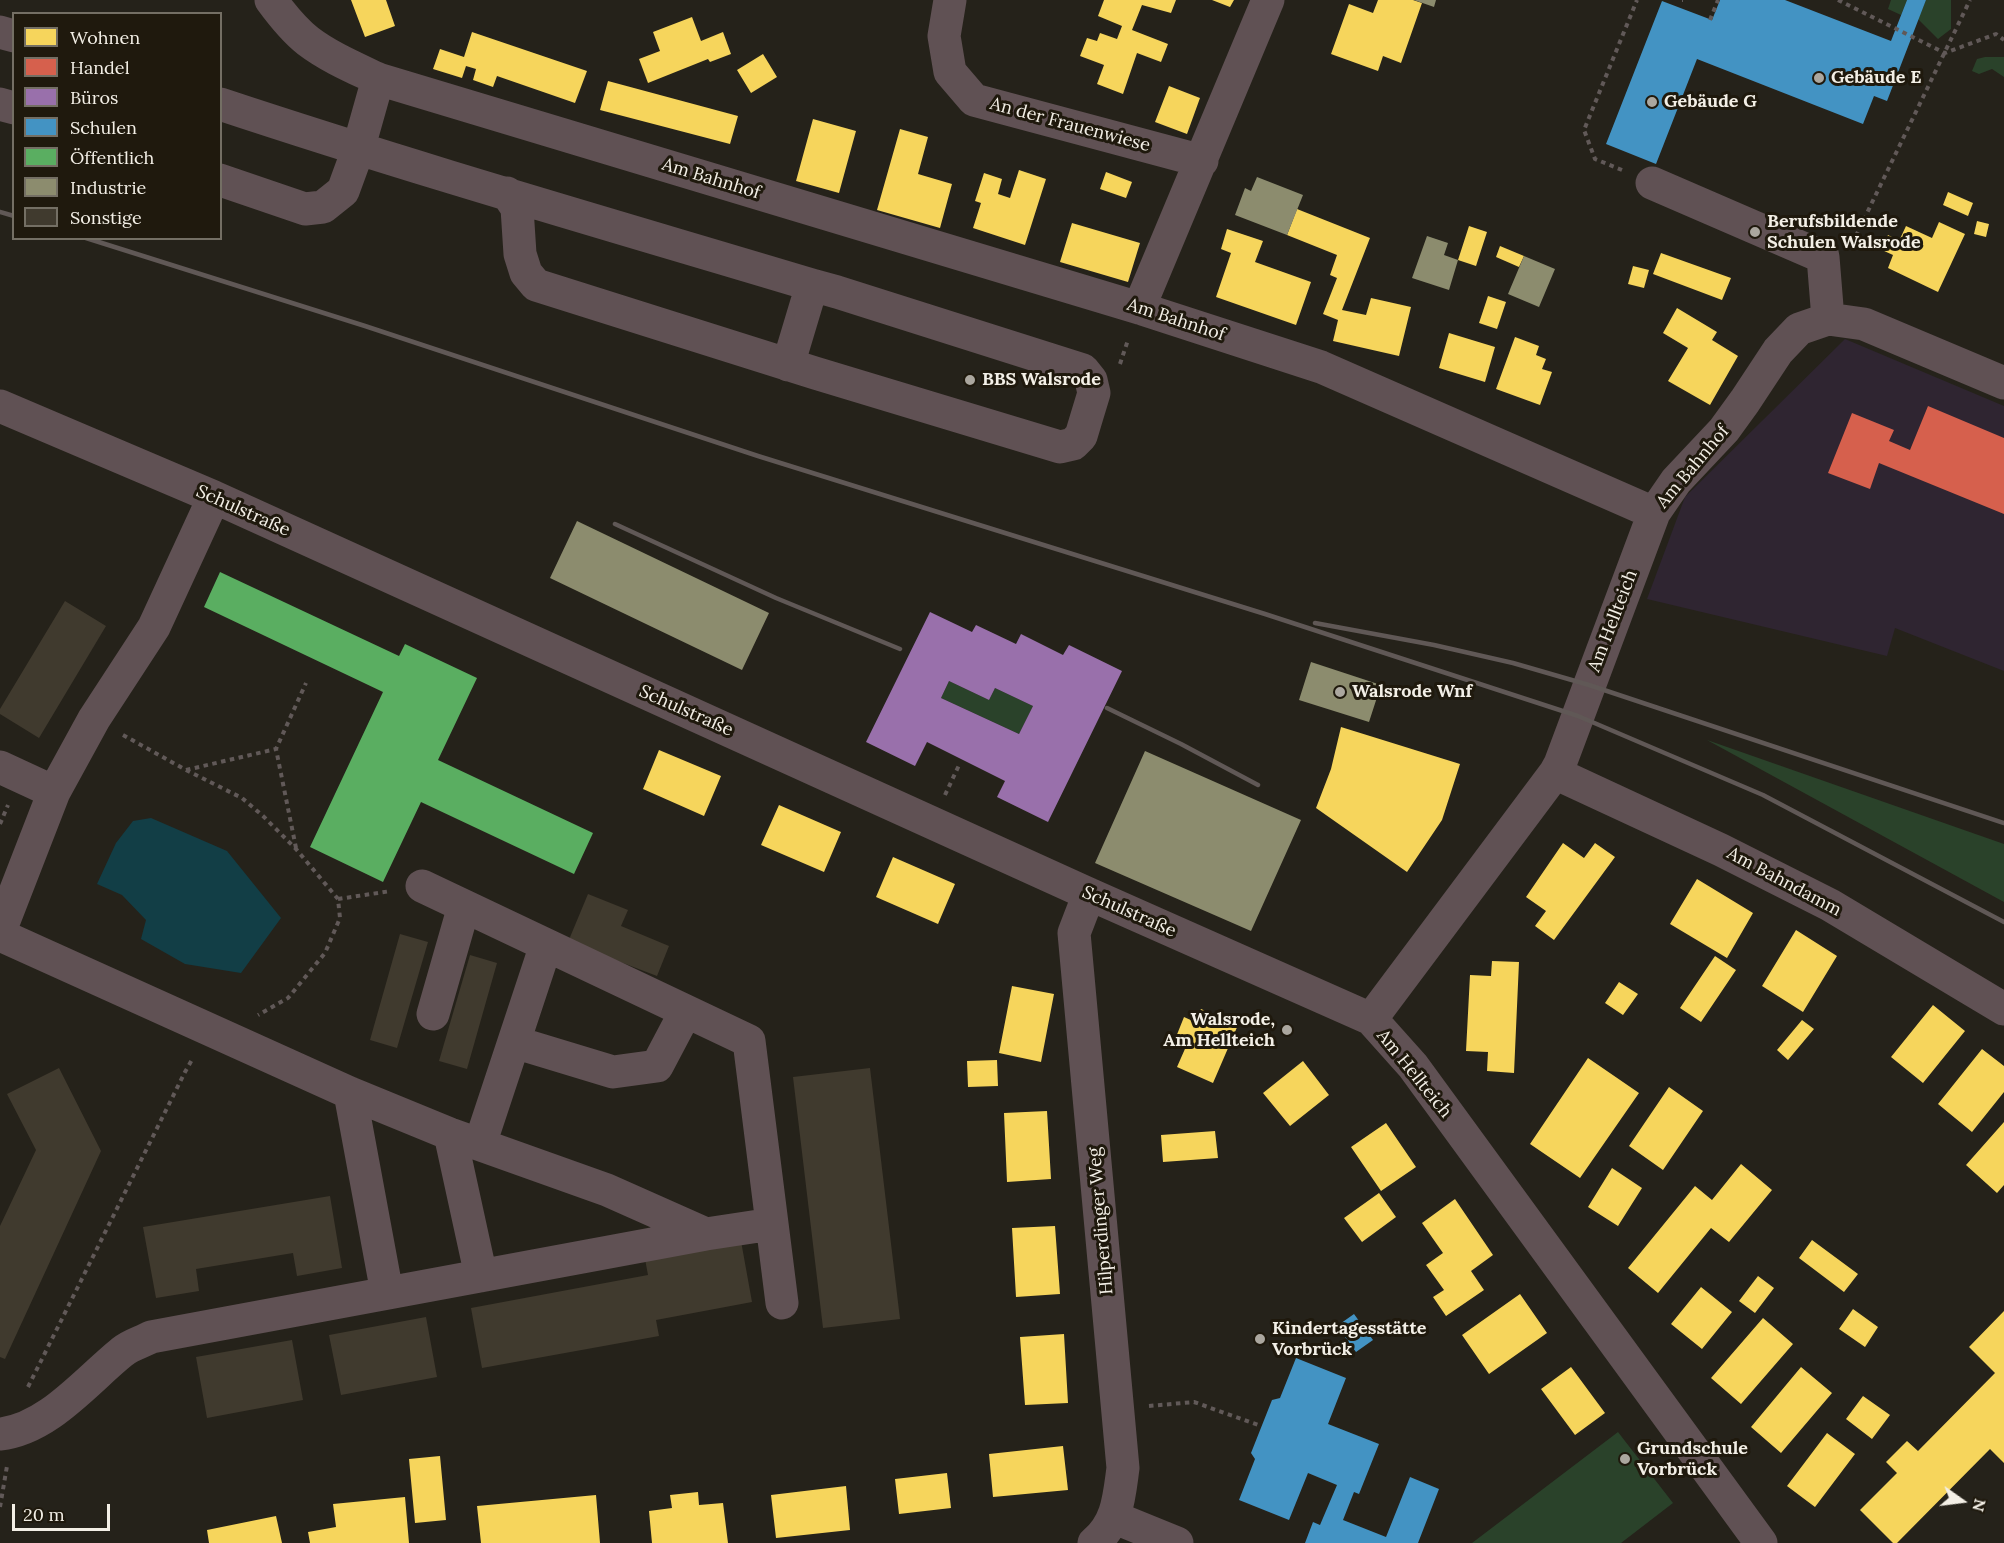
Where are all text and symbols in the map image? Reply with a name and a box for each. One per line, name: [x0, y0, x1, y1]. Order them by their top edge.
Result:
legend: [12, 12, 222, 240]
text: Wohnen: [70, 26, 140, 49]
text: Handel: [70, 56, 130, 79]
place label: Gebäude E: [1831, 67, 1922, 89]
marker: Gebäude E: [1812, 71, 1826, 85]
text: Büros: [70, 86, 118, 109]
place label: Gebäude G: [1664, 91, 1757, 113]
street label: An der Frauenwiese: [988, 93, 1152, 157]
marker: Gebäude G: [1645, 95, 1659, 109]
text: Schulen: [70, 116, 137, 139]
text: Öffentlich: [70, 146, 154, 169]
street label: Am Bahnhof: [659, 154, 763, 204]
text: Industrie: [70, 176, 146, 199]
text: Sonstige: [70, 206, 142, 229]
place label: Berufsbildende Schulen Walsrode: [1767, 211, 1921, 254]
marker: Berufsbildende Schulen Walsrode: [1748, 225, 1762, 239]
street label: Am Bahnhof: [1124, 294, 1228, 346]
place label: BBS Walsrode: [982, 369, 1101, 391]
marker: BBS Walsrode: [963, 373, 977, 387]
street label: Am Bahnhof: [1652, 421, 1734, 513]
street label: Schulstraße: [193, 481, 293, 541]
street label: Am Hellteich: [1584, 567, 1642, 675]
street label: Schulstraße: [636, 681, 736, 741]
place label: Walsrode Wnf: [1352, 681, 1472, 703]
marker: Walsrode Wnf: [1333, 685, 1347, 699]
street label: Am Bahndamm: [1723, 843, 1845, 921]
street label: Schulstraße: [1079, 882, 1179, 942]
place label: Walsrode, Am Hellteich: [1163, 1009, 1275, 1052]
marker: Walsrode, Am Hellteich: [1280, 1023, 1294, 1037]
street label: Am Hellteich: [1372, 1025, 1456, 1123]
street label: Hilperdinger Weg: [1084, 1146, 1118, 1296]
place label: Kindertagesstätte Vorbrück: [1272, 1318, 1426, 1360]
marker: Kindertagesstätte Vorbrück: [1253, 1332, 1267, 1346]
place label: Grundschule Vorbrück: [1637, 1438, 1748, 1480]
marker: Grundschule Vorbrück: [1618, 1452, 1632, 1466]
north arrow: [1932, 1471, 1992, 1531]
scale bar: [15, 1492, 112, 1530]
text: N: [1968, 1497, 1991, 1514]
text: 20 m: [23, 1503, 65, 1526]

